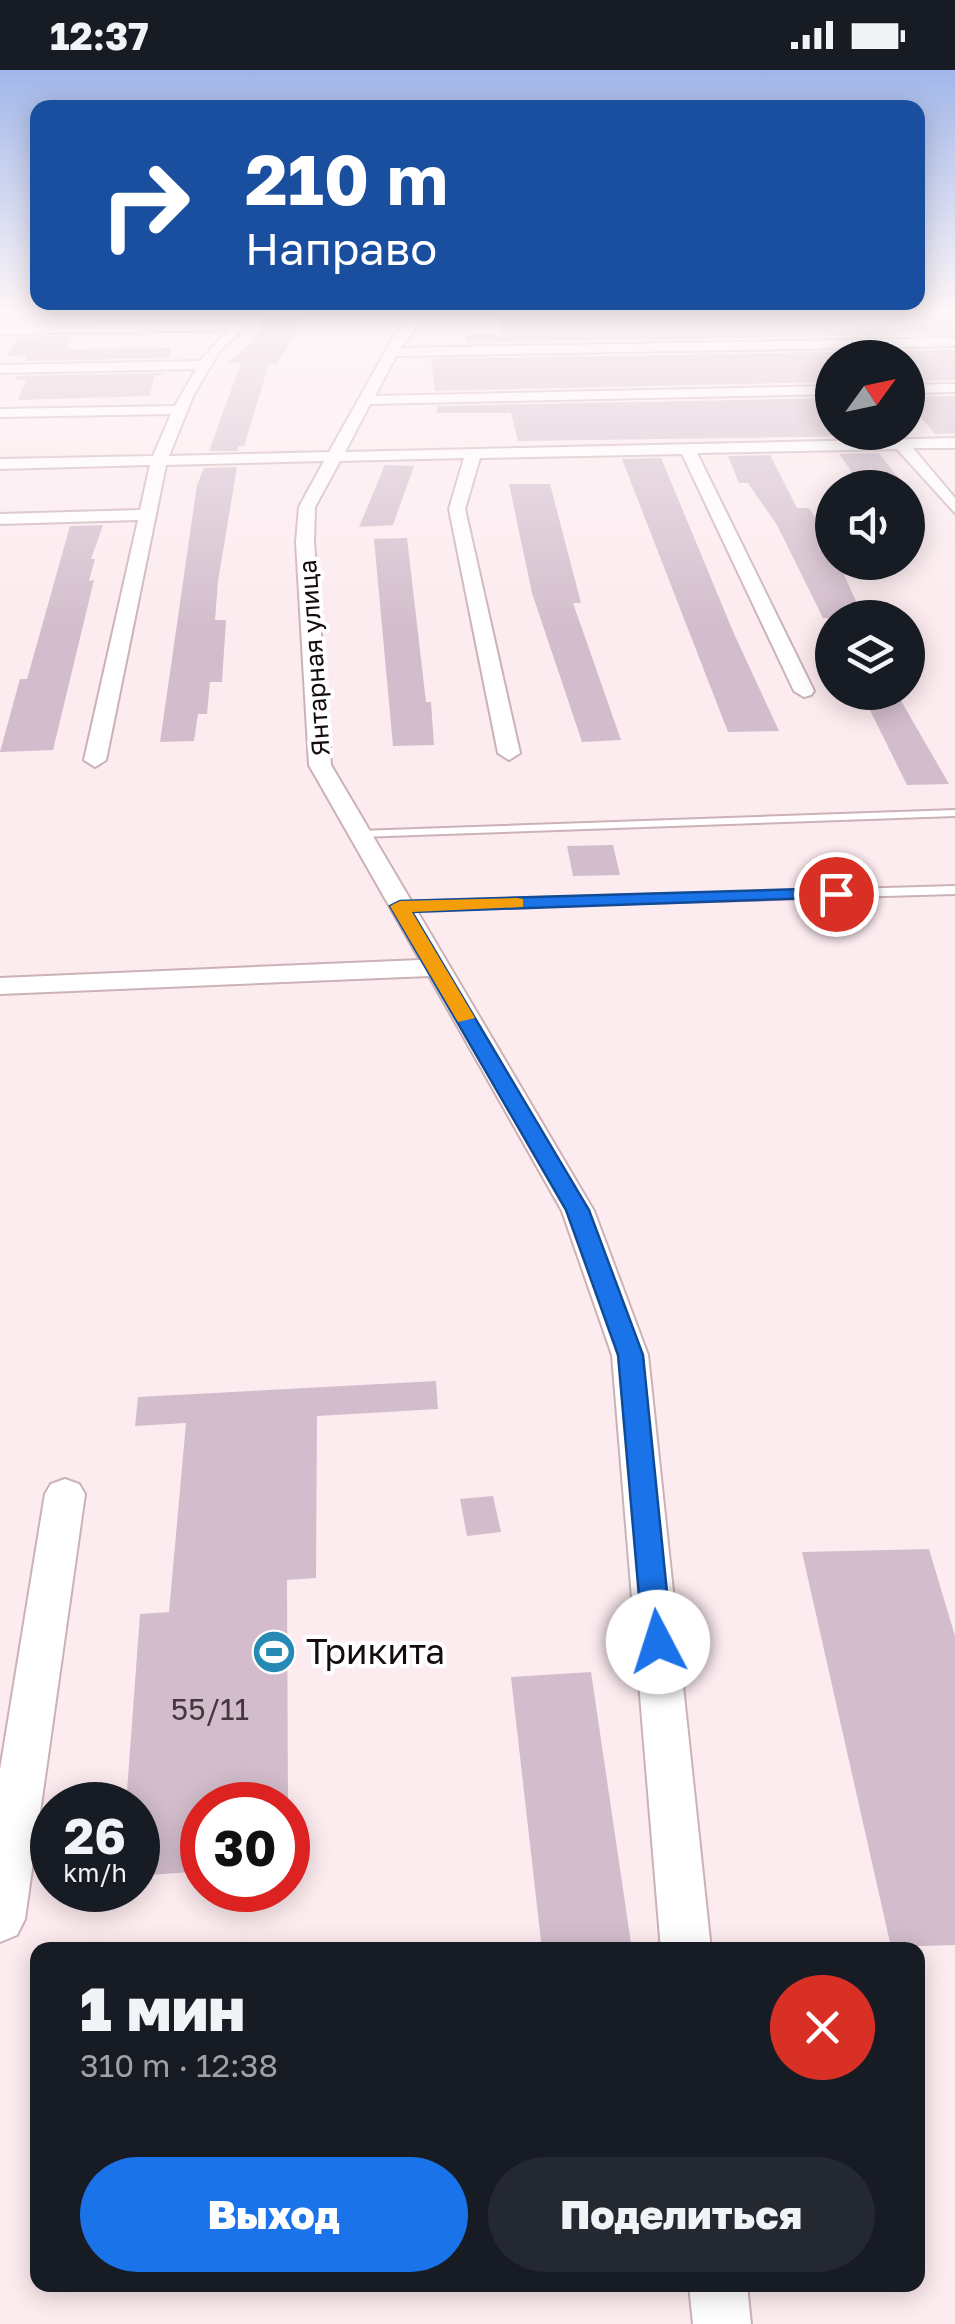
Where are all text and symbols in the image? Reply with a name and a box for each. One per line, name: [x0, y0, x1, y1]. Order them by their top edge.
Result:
text: 12:37: [50, 13, 149, 58]
text: 210 m: [245, 136, 448, 220]
icon: right: [80, 140, 210, 270]
text: Направо: [245, 221, 437, 275]
north arrow: [815, 340, 925, 450]
map controls: [815, 340, 925, 710]
button: sound: [815, 470, 925, 580]
street label: Янтарная улица: [291, 559, 336, 757]
button: layers: [815, 600, 925, 710]
pin: [794, 852, 879, 937]
icon: arrive: [809, 867, 864, 922]
position arrow: [606, 1590, 710, 1694]
sports icon: Трикита: [251, 1629, 297, 1675]
place label: Трикита: [306, 1630, 445, 1672]
house number: 55/11: [171, 1691, 249, 1727]
speed limit sign: 30: [180, 1782, 310, 1912]
text: 26: [64, 1805, 126, 1865]
text: km/h: [63, 1857, 127, 1888]
text: 1 мин: [80, 1972, 245, 2044]
button: close: [770, 1975, 875, 2080]
text: 310 m · 12:38: [80, 2046, 278, 2084]
button: Выход: [80, 2157, 468, 2272]
button: Поделиться: [488, 2157, 875, 2272]

